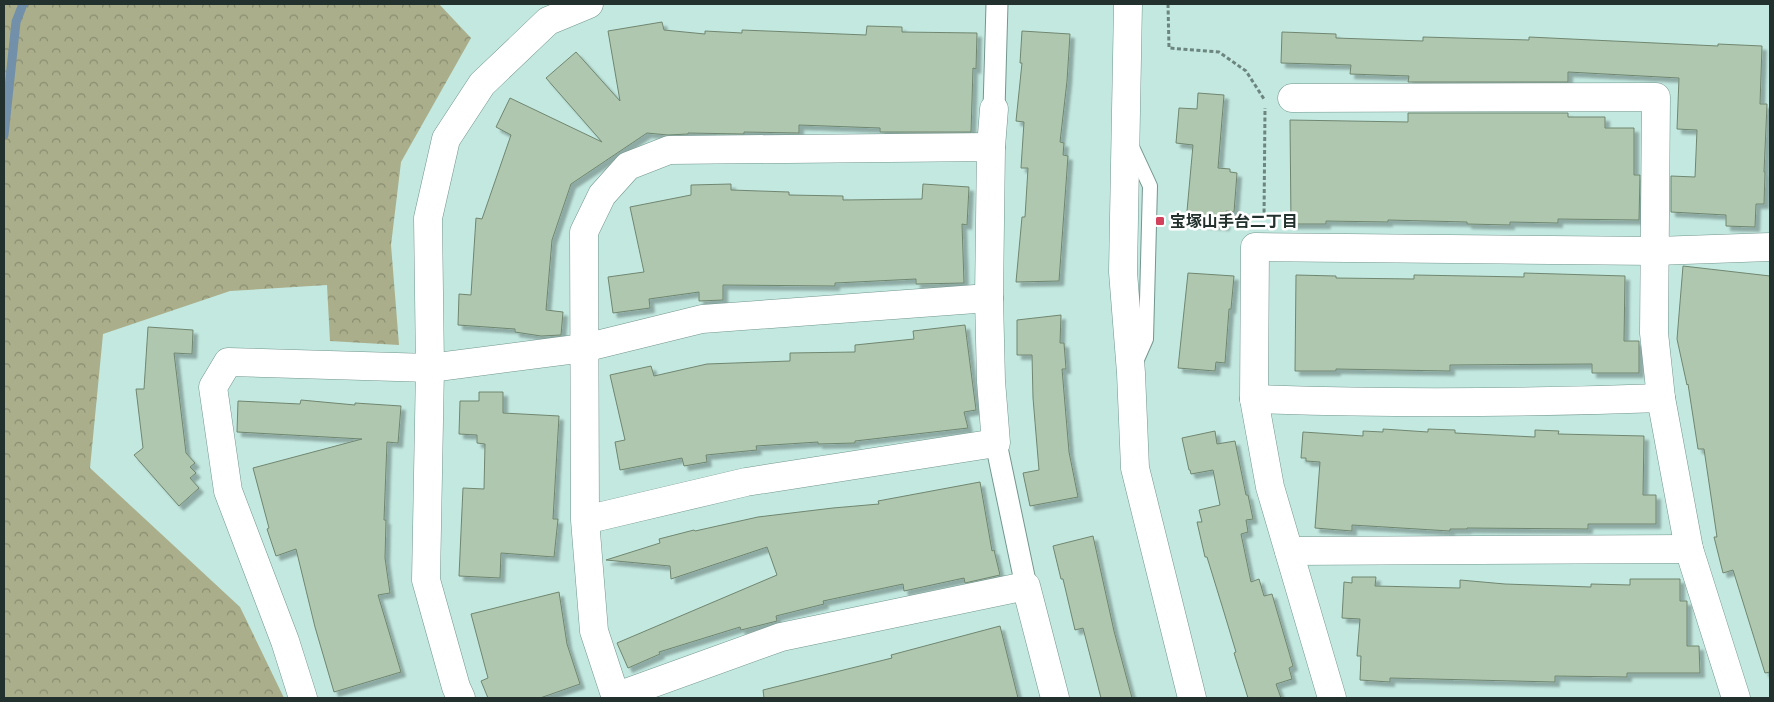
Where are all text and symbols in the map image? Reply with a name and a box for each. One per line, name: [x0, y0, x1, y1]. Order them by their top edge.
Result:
place label: 宝塚山手台二丁目: [1170, 210, 1298, 233]
marker: 宝塚山手台二丁目: [1154, 215, 1166, 227]

